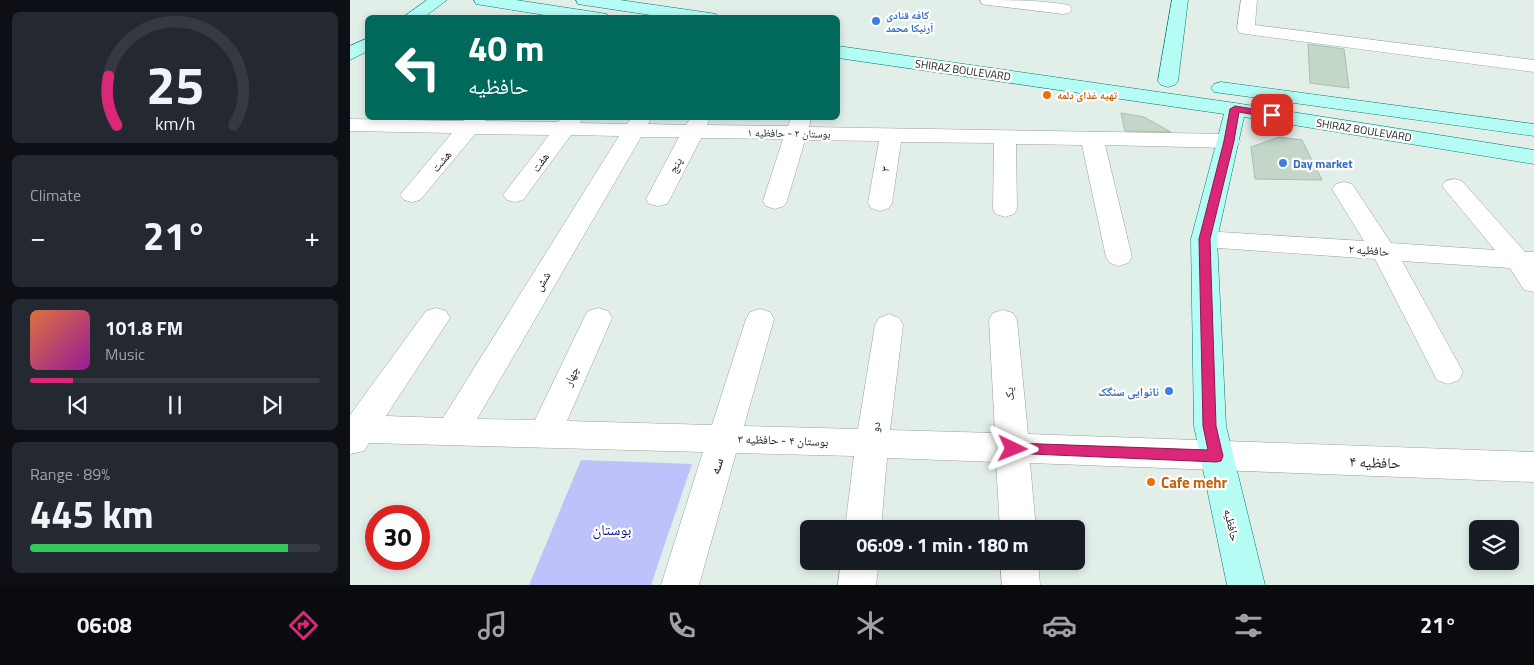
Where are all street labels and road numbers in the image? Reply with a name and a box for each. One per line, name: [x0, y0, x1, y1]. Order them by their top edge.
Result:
street label: SHIRAZ BOULEVARD: [914, 55, 1012, 85]
street label: SHIRAZ BOULEVARD: [1315, 115, 1413, 145]
street label: بوستان ۲ - حافظیه ۱: [747, 124, 831, 142]
street label: هشت: [426, 146, 456, 176]
street label: هفت: [526, 148, 554, 176]
street label: پنج: [663, 153, 687, 176]
street label: ۳: [875, 165, 895, 173]
street label: حافظیه ۲: [1348, 239, 1390, 261]
street label: شش: [529, 267, 555, 295]
street label: چهار: [558, 363, 584, 390]
street label: یک: [999, 386, 1019, 401]
street label: دو: [865, 420, 885, 434]
street label: بوستان ۴ - حافظیه ۳: [737, 429, 829, 451]
street label: حافظیه ۴: [1349, 450, 1401, 474]
street label: سه: [703, 455, 729, 477]
street label: حافظیه: [1219, 507, 1245, 544]

